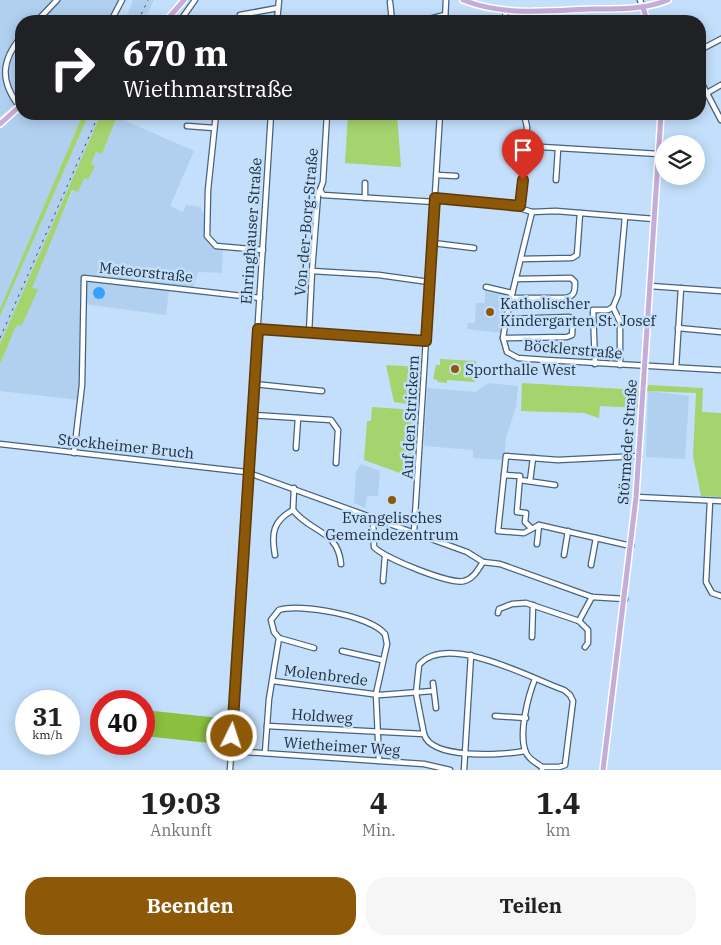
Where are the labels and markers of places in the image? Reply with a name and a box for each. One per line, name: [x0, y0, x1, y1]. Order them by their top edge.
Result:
pin: [502, 129, 544, 180]
place label: Katholischer Kindergarten St. Josef: [500, 294, 657, 330]
marker: Katholischer Kindergarten St. Josef: [484, 306, 496, 318]
place label: Sporthalle West: [465, 360, 576, 379]
marker: Sporthalle West: [449, 363, 461, 375]
marker: Evangelisches Gemeindezentrum: [386, 494, 398, 506]
place label: Evangelisches Gemeindezentrum: [325, 508, 459, 544]

